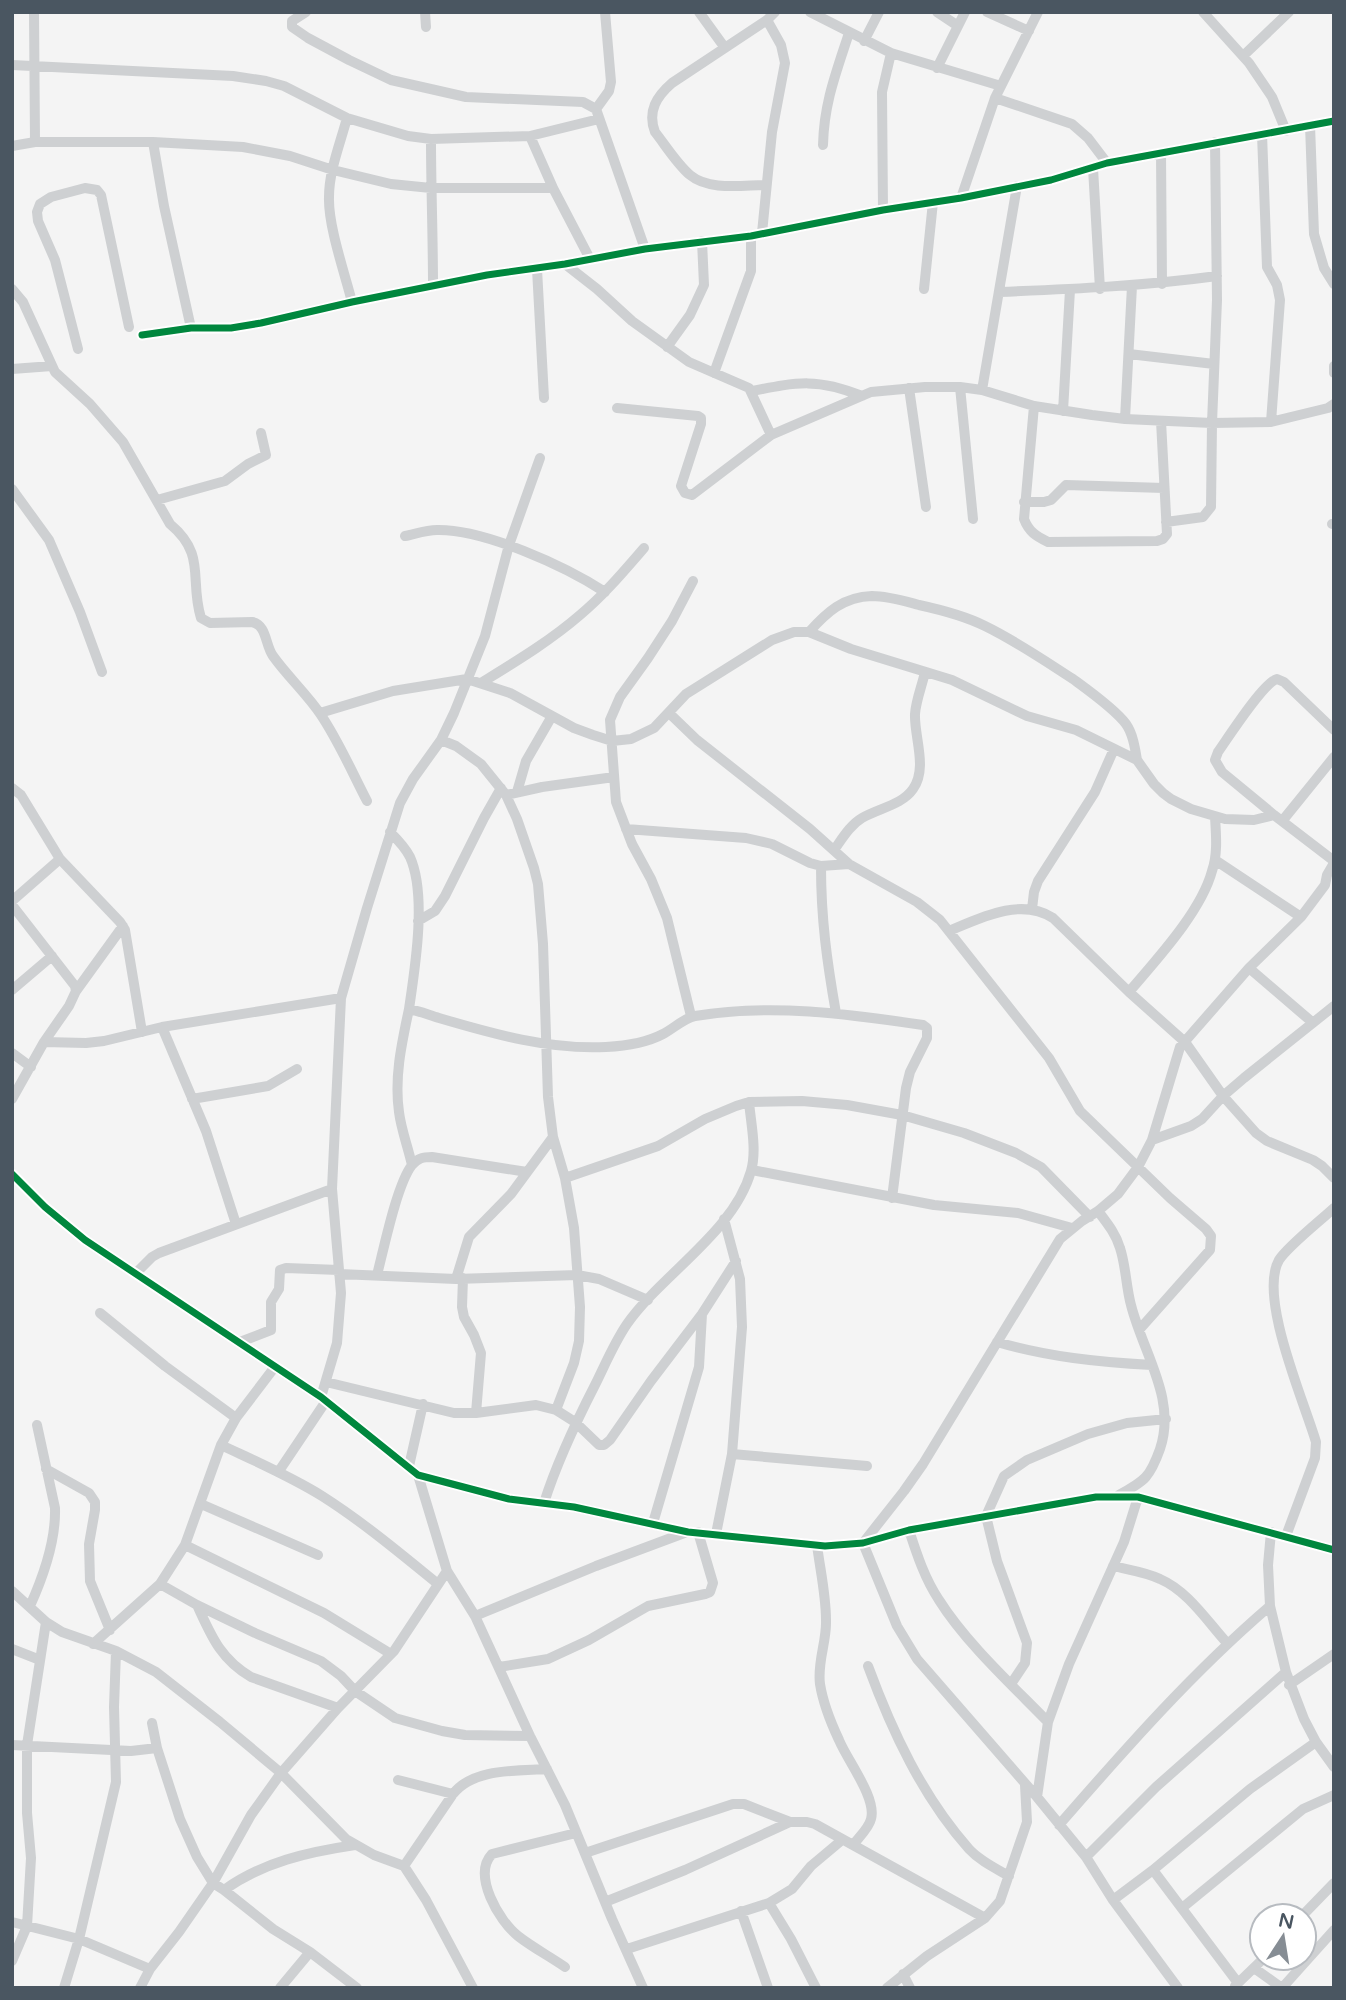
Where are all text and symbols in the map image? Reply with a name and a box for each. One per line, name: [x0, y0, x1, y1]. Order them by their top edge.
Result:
north arrow: [1248, 1902, 1318, 1972]
text: N: [1277, 1909, 1296, 1934]

